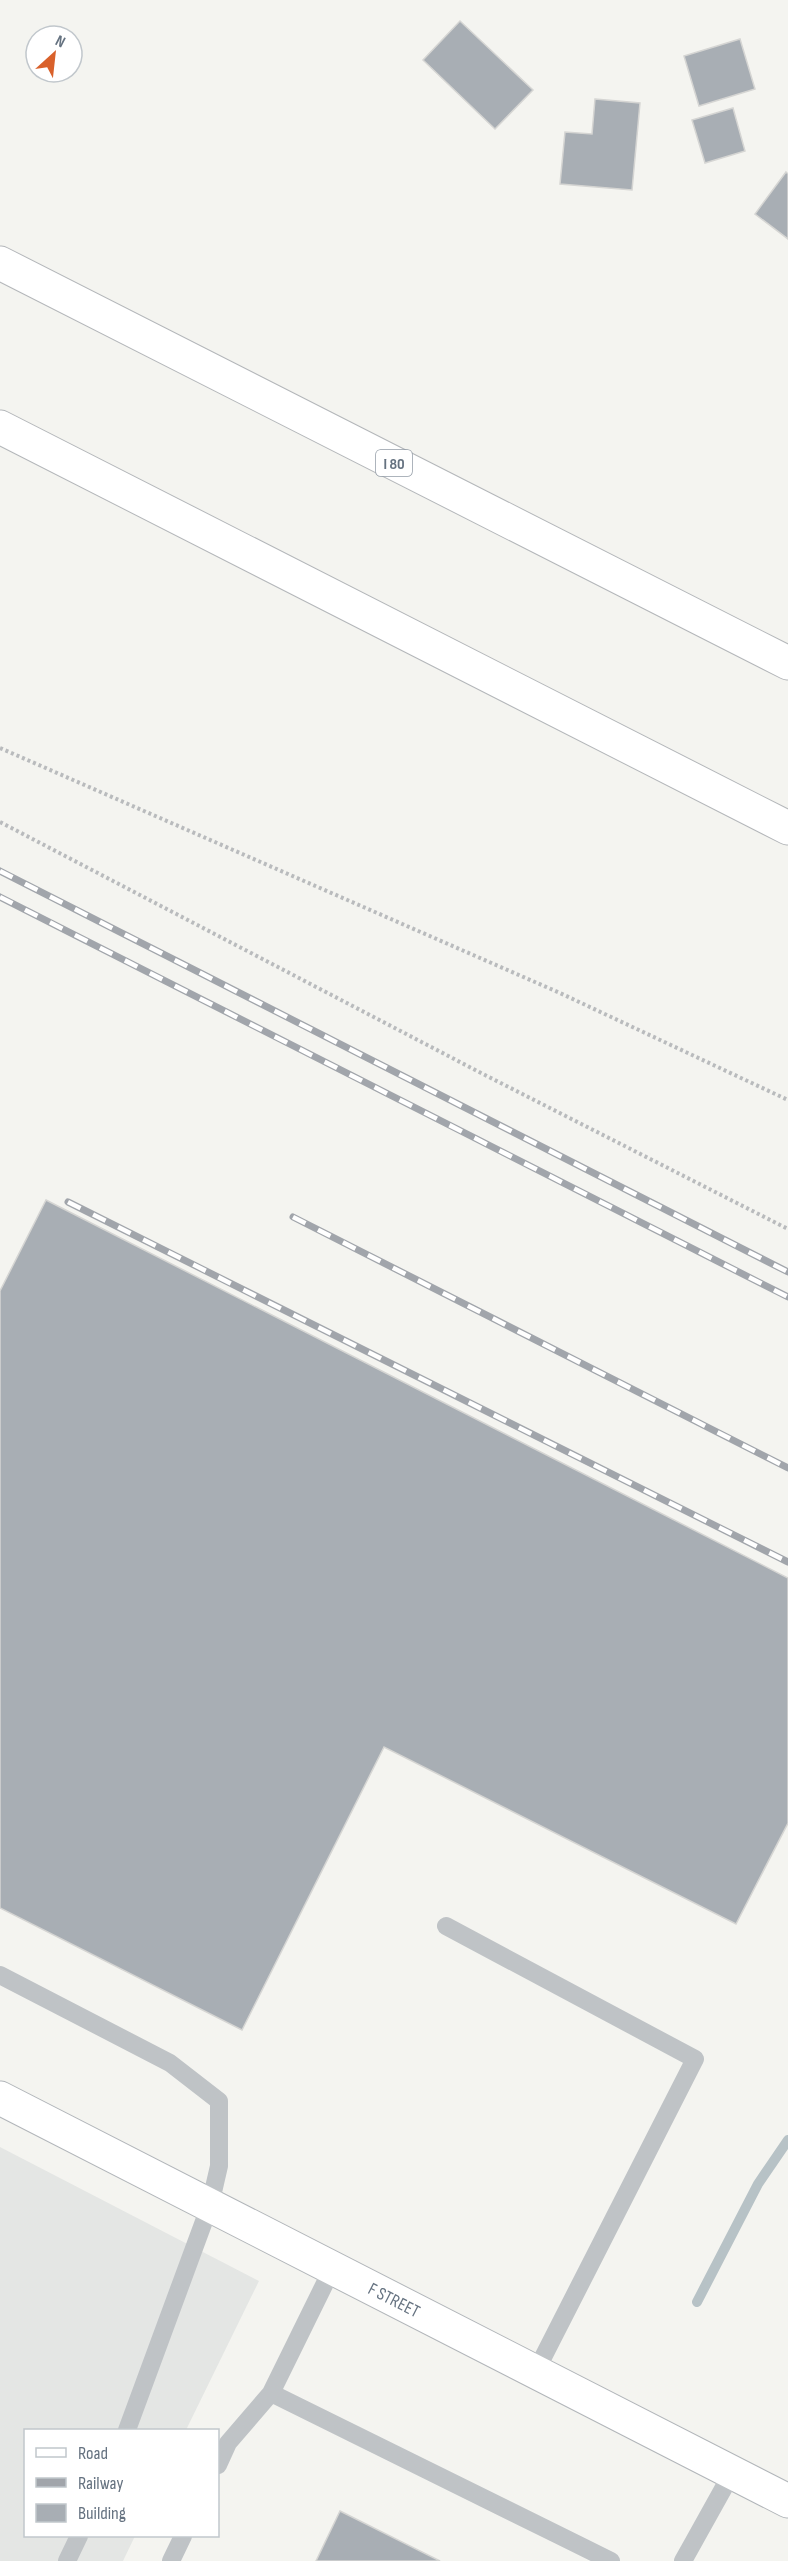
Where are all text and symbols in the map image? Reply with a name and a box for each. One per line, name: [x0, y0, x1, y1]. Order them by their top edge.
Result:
north arrow: [24, 24, 84, 84]
text: N: [52, 32, 68, 52]
road number: I 80: [376, 450, 412, 476]
street label: F STREET: [364, 2279, 423, 2322]
legend: [24, 2429, 219, 2537]
text: Road: [78, 2443, 108, 2464]
text: Railway: [78, 2473, 123, 2494]
text: Building: [78, 2503, 126, 2524]

